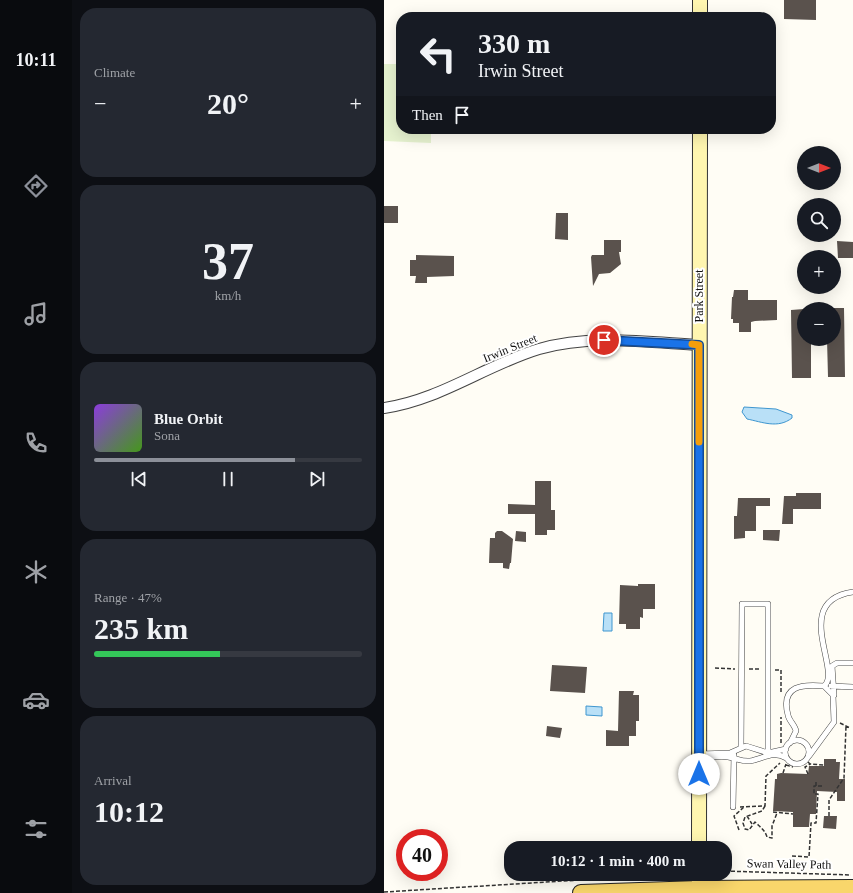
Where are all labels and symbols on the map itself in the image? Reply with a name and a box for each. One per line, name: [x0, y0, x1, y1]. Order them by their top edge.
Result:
north arrow: [797, 146, 841, 190]
street label: Park Street: [692, 269, 706, 323]
pin: [587, 323, 621, 357]
street label: Irwin Street: [481, 331, 540, 365]
position arrow: [678, 753, 720, 795]
speed limit sign: 40: [396, 829, 448, 881]
street label: Swan Valley Path: [747, 856, 831, 872]

